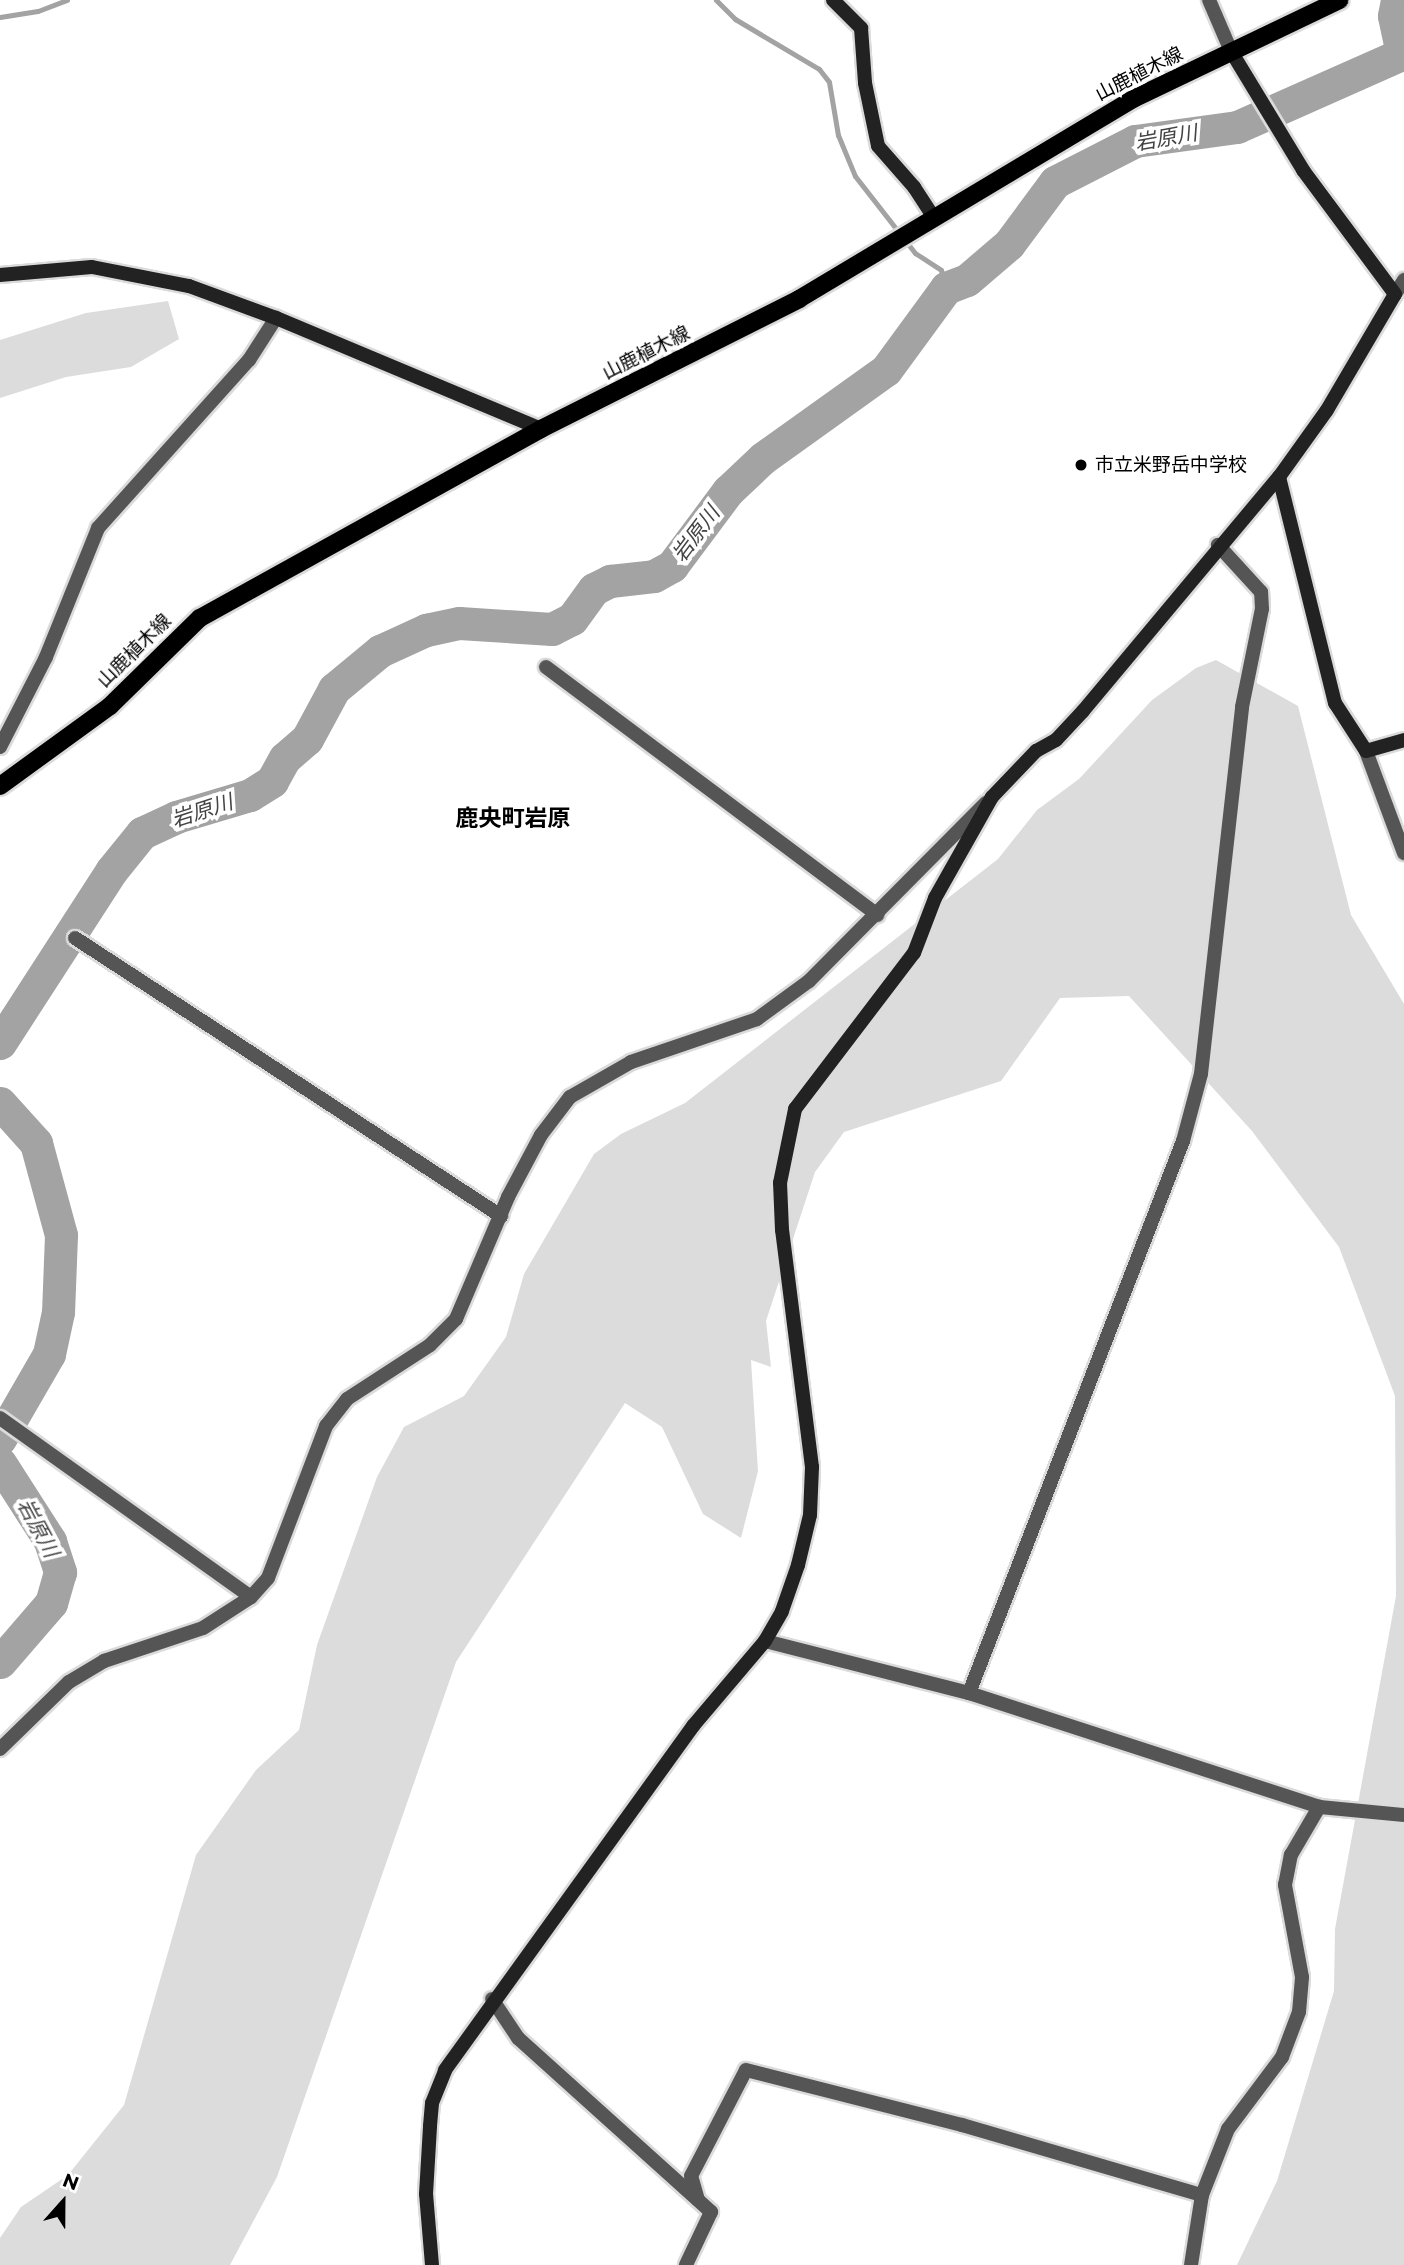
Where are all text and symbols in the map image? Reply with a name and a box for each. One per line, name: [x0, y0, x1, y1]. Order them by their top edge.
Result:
street label: 山鹿植木線: [1092, 42, 1186, 106]
water label: 岩原川: [1133, 120, 1199, 156]
street label: 山鹿植木線: [599, 321, 693, 385]
place label: 市立米野岳中学校: [1095, 454, 1247, 476]
marker: 市立米野岳中学校: [1073, 457, 1089, 473]
water label: 岩原川: [667, 501, 725, 567]
street label: 山鹿植木線: [92, 609, 176, 693]
water label: 岩原川: [168, 789, 236, 833]
district label: 鹿央町岩原: [456, 804, 570, 832]
water label: 岩原川: [12, 1494, 64, 1562]
north arrow: [28, 2167, 98, 2237]
text: N: [59, 2168, 82, 2195]

